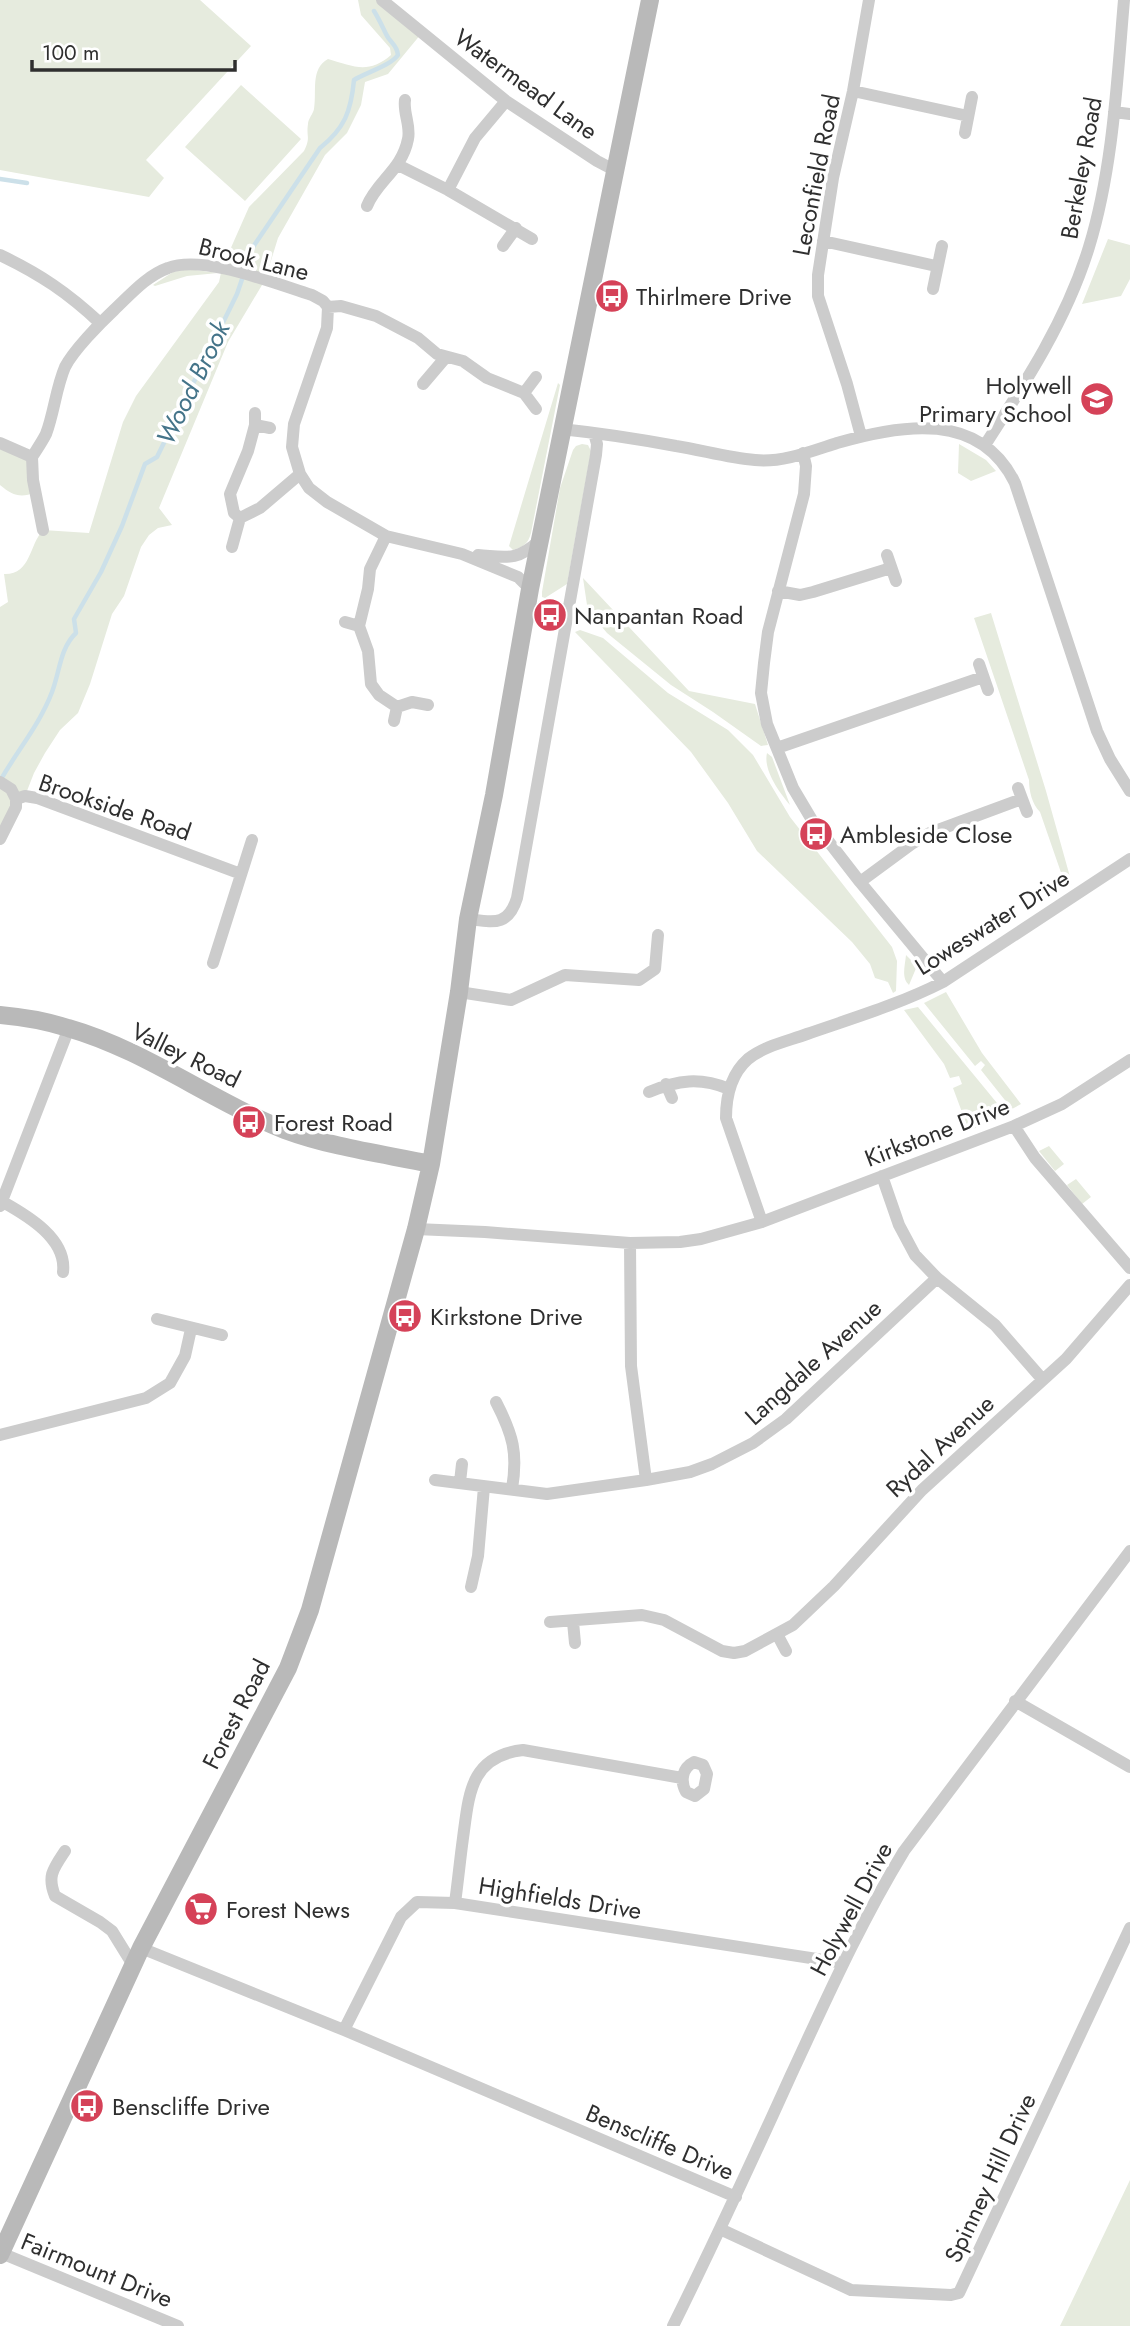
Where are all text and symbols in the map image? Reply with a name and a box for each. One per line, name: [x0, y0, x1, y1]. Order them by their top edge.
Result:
street label: Watermead Lane: [447, 20, 605, 148]
scale bar: [32, 28, 234, 72]
text: 100 m: [42, 38, 99, 68]
street label: Leconfield Road: [783, 91, 849, 259]
street label: Berkeley Road: [1051, 94, 1111, 242]
street label: Brook Lane: [195, 228, 313, 290]
bus stop icon: Thirlmere Drive: [593, 277, 631, 315]
place label: Thirlmere Drive: [636, 279, 792, 314]
water label: Wood Brook: [147, 313, 240, 451]
place label: Holywell Primary School: [919, 368, 1072, 431]
school or university icon: Holywell Primary School: [1078, 380, 1116, 418]
bus stop icon: Nanpantan Road: [531, 596, 569, 634]
place label: Nanpantan Road: [574, 598, 743, 633]
street label: Brookside Road: [34, 765, 196, 849]
bus stop icon: Ambleside Close: [797, 815, 835, 853]
place label: Ambleside Close: [840, 817, 1012, 852]
street label: Loweswater Drive: [908, 860, 1076, 984]
street label: Valley Road: [125, 1014, 247, 1096]
street label: Kirkstone Drive: [859, 1088, 1015, 1176]
bus stop icon: Forest Road: [230, 1103, 268, 1141]
place label: Forest Road: [274, 1105, 393, 1140]
street label: Langdale Avenue: [737, 1291, 889, 1433]
bus stop icon: Kirkstone Drive: [386, 1297, 424, 1335]
place label: Kirkstone Drive: [430, 1299, 583, 1334]
street label: Rydal Avenue: [878, 1387, 1002, 1505]
street label: Forest Road: [193, 1653, 279, 1775]
street label: Holywell Drive: [801, 1836, 901, 1982]
street label: Highfields Drive: [476, 1868, 644, 1928]
supermarket icon: Forest News: [182, 1890, 220, 1928]
place label: Forest News: [226, 1892, 350, 1927]
bus stop icon: Benscliffe Drive: [68, 2087, 106, 2125]
street label: Spinney Hill Drive: [935, 2088, 1045, 2268]
place label: Benscliffe Drive: [112, 2089, 270, 2124]
street label: Benscliffe Drive: [580, 2095, 740, 2189]
street label: Fairmount Drive: [16, 2224, 178, 2316]

